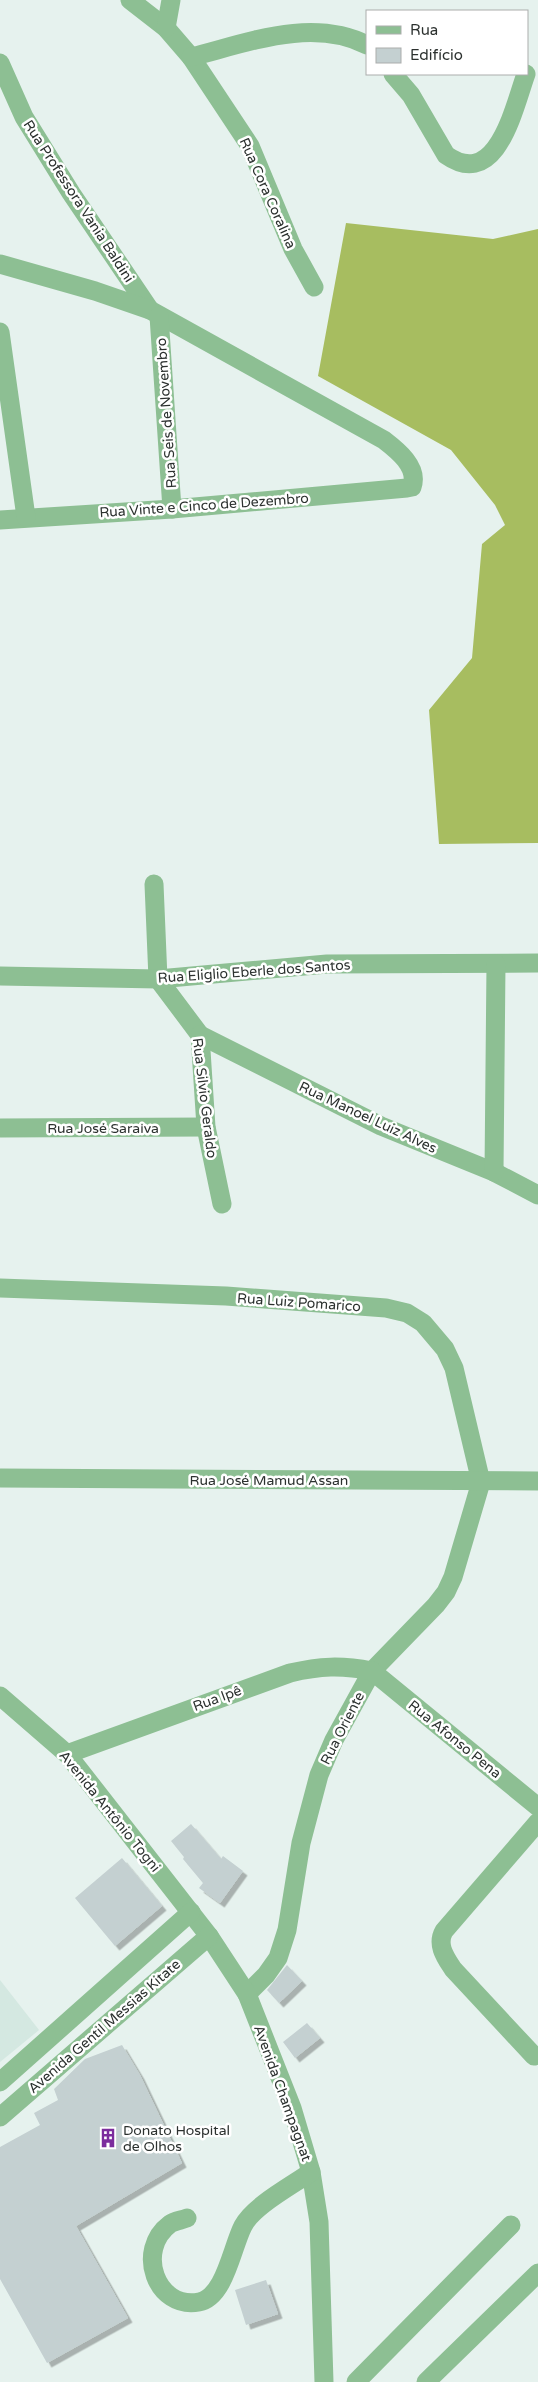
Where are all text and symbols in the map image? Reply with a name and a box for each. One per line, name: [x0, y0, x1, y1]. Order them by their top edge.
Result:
legend: [366, 10, 528, 75]
text: Rua: [410, 21, 438, 39]
text: Edifício: [410, 46, 463, 64]
street label: Rua Professora Vania Baldini: [20, 117, 138, 286]
street label: Rua Cora Coralina: [235, 135, 300, 251]
street label: Rua Seis de Novembro: [153, 337, 180, 489]
street label: Rua Vinte e Cinco de Dezembro: [99, 490, 309, 521]
street label: Rua Eliglio Eberle dos Santos: [157, 956, 351, 987]
street label: Rua Silvio Geraldo: [189, 1037, 220, 1159]
street label: Rua Manoel Luiz Alves: [296, 1078, 440, 1157]
street label: Rua José Saraiva: [47, 1120, 159, 1137]
street label: Rua Luiz Pomarico: [237, 1290, 361, 1315]
street label: Rua José Mamud Assan: [190, 1472, 348, 1489]
street label: Rua Ipê: [190, 1682, 244, 1715]
street label: Rua Oriente: [317, 1689, 368, 1768]
street label: Rua Afonso Pena: [405, 1697, 505, 1782]
street label: Avenida Antônio Togni: [55, 1747, 164, 1875]
street label: Avenida Gentil Messias Kitate: [25, 1956, 184, 2097]
street label: Avenida Champagnat: [250, 2023, 315, 2164]
place label: Donato Hospital de Olhos: [123, 2122, 230, 2155]
building icon: Donato Hospital de Olhos: [97, 2127, 119, 2149]

